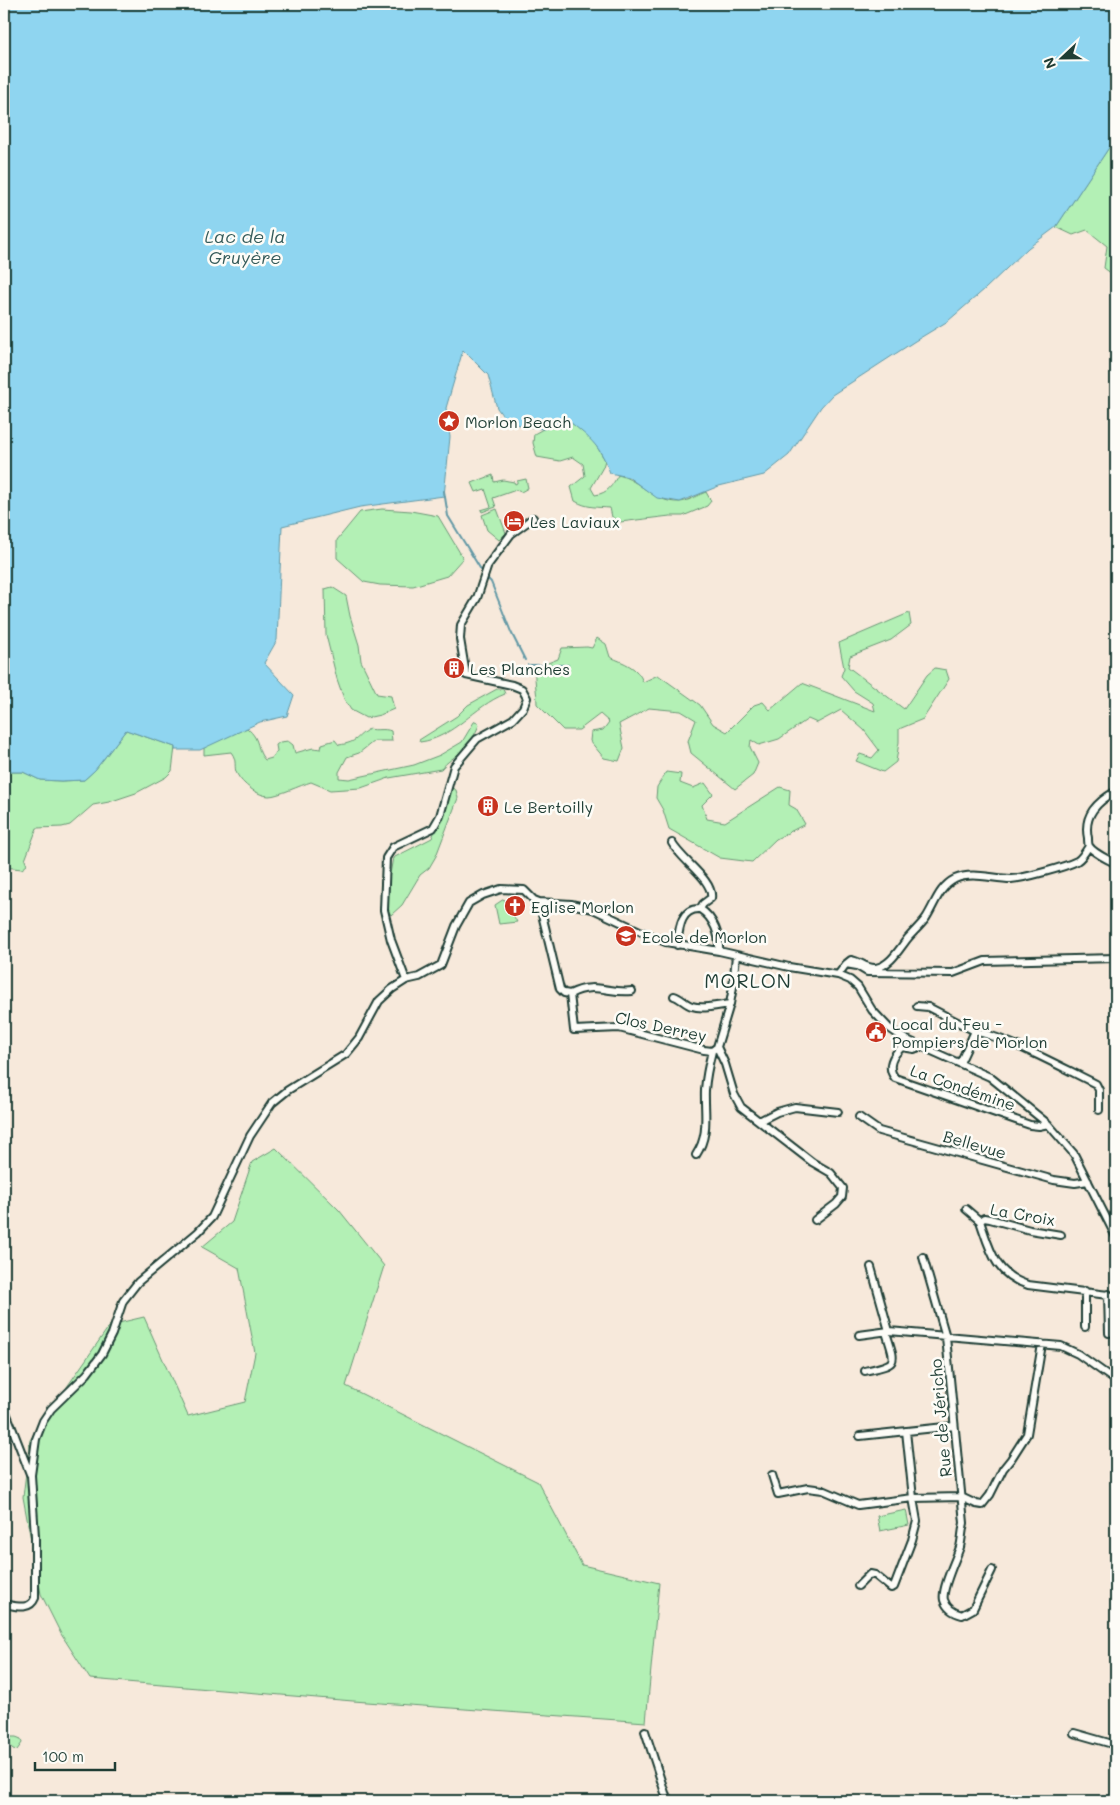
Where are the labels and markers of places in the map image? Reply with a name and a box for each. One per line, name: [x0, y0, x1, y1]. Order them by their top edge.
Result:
place icon: Morlon Beach: [437, 409, 461, 433]
place label: Morlon Beach: [465, 411, 571, 432]
hotel icon: Les Laviaux: [502, 509, 526, 533]
place label: Les Laviaux: [530, 511, 620, 532]
building icon: Les Planches: [442, 656, 466, 680]
place label: Les Planches: [470, 658, 570, 679]
building icon: Le Bertoilly: [476, 794, 500, 818]
place label: Le Bertoilly: [504, 796, 593, 817]
church icon: Eglise Morlon: [503, 894, 527, 918]
place label: Eglise Morlon: [531, 896, 634, 917]
school or university icon: Ecole de Morlon: [614, 924, 638, 948]
place label: Ecole de Morlon: [642, 926, 767, 947]
place label: Local du Feu - Pompiers de Morlon: [892, 1013, 1047, 1052]
public building icon: Local du Feu - Pompiers de Morlon: [864, 1020, 888, 1044]

